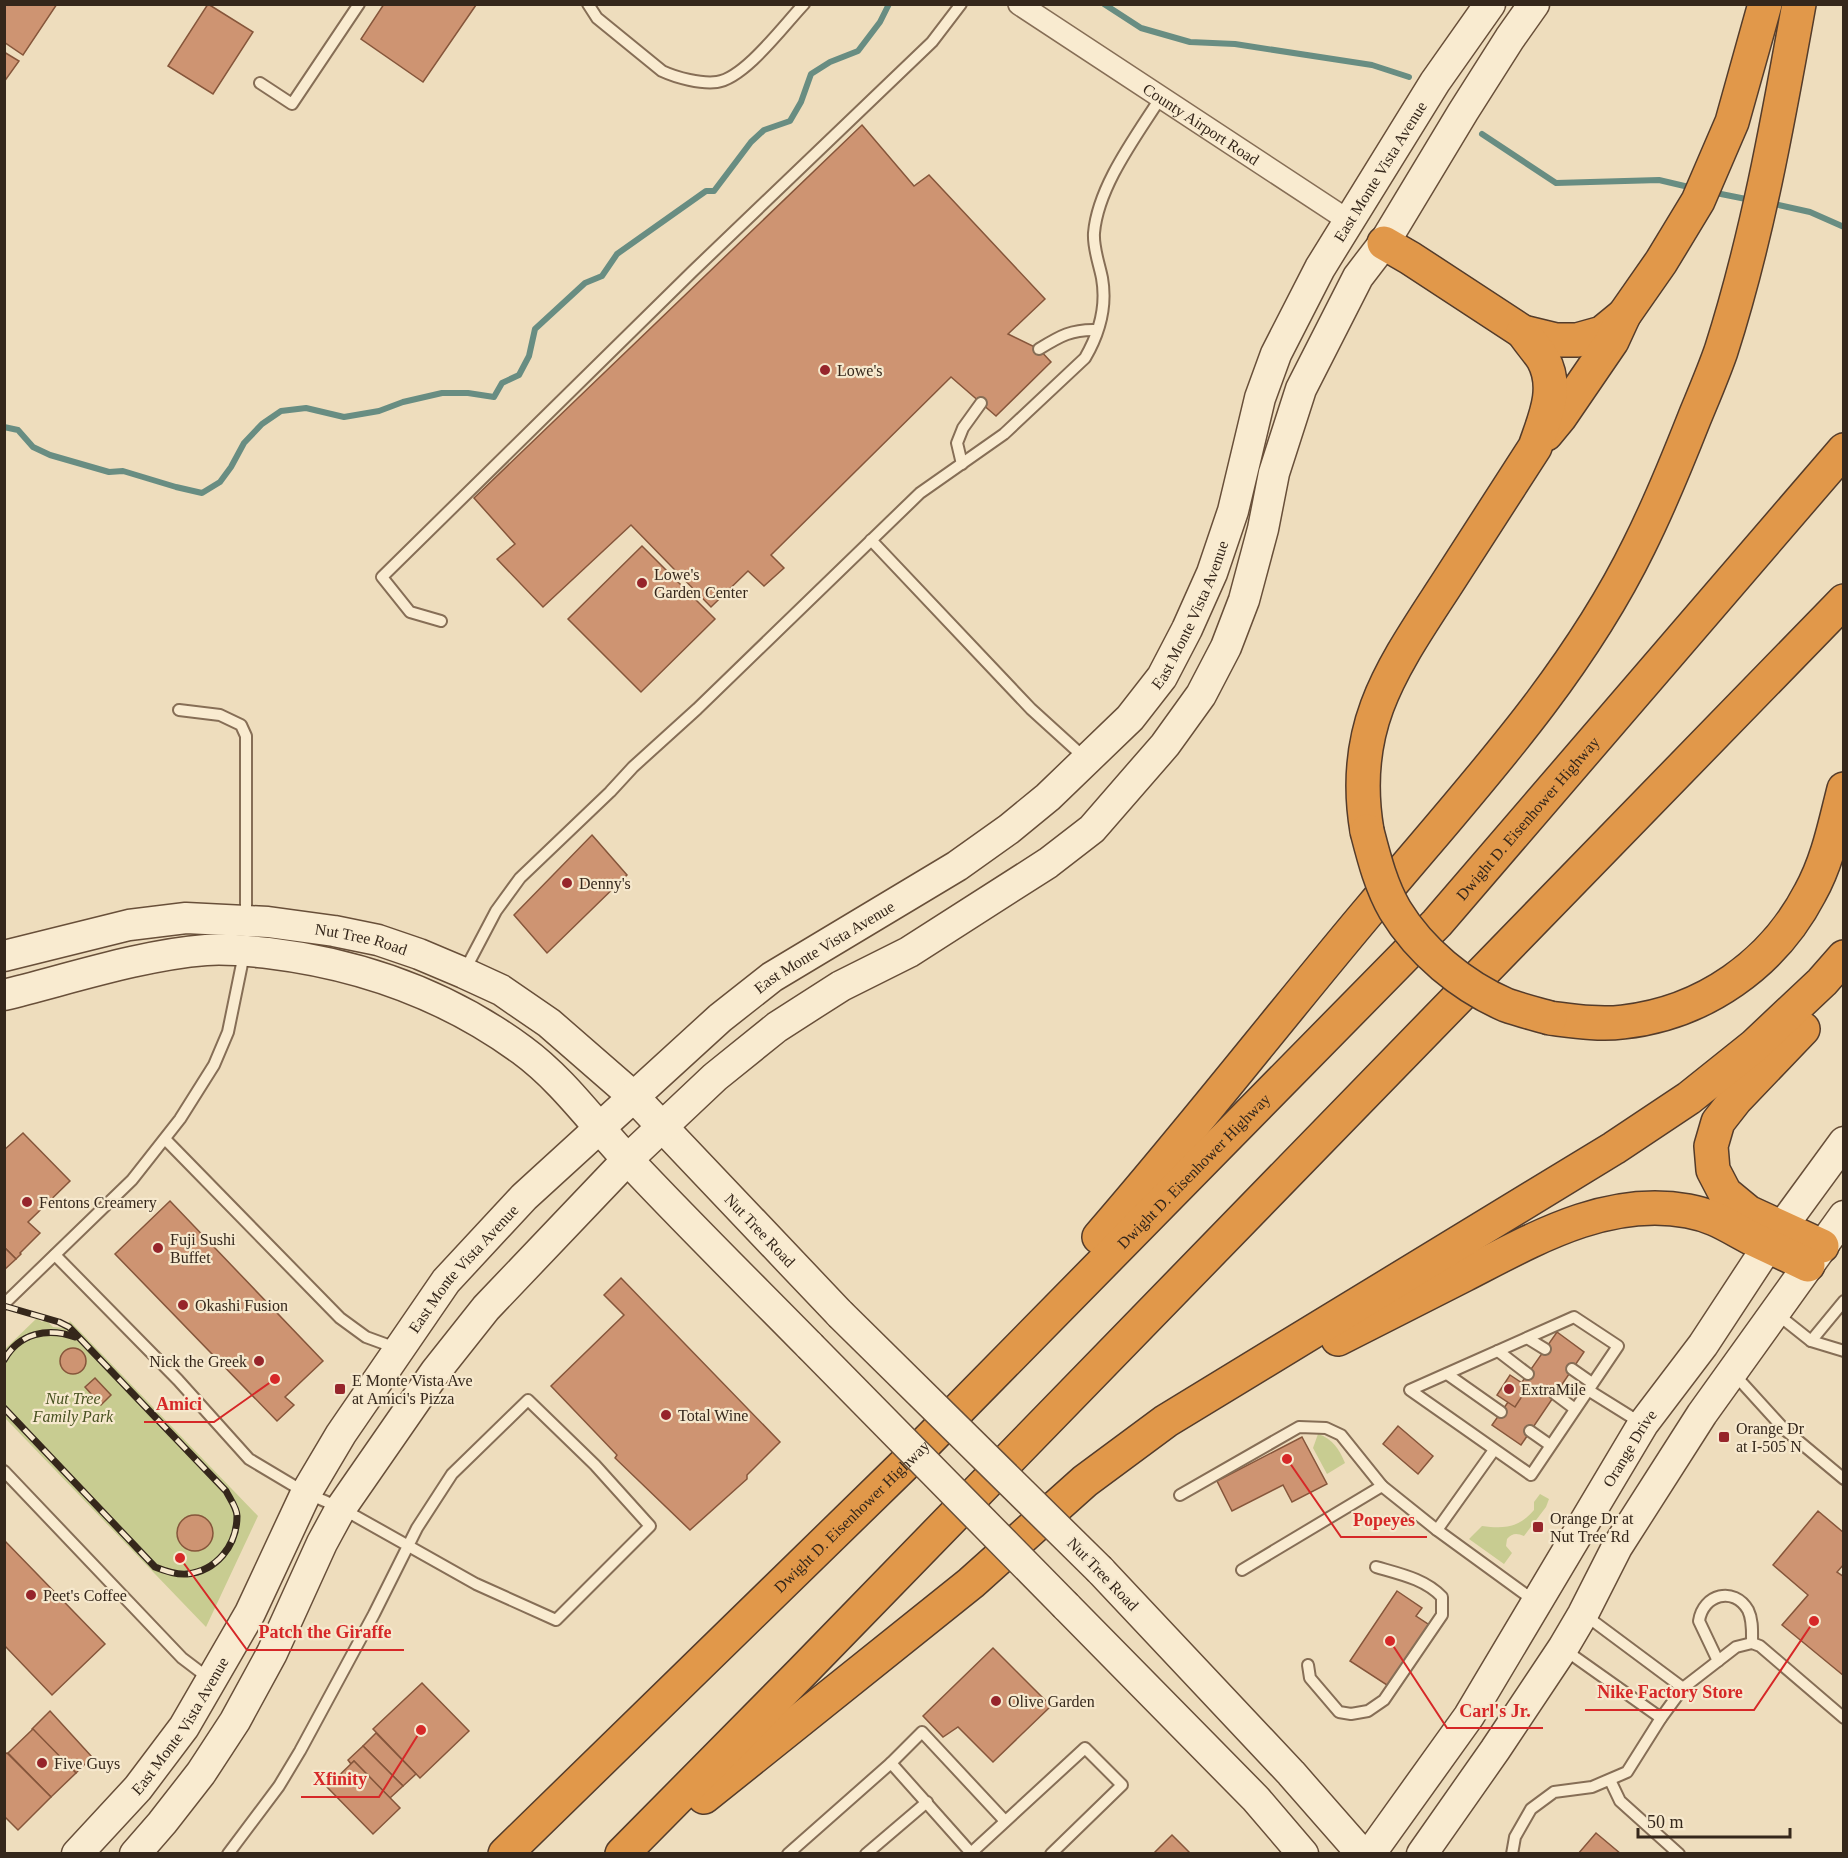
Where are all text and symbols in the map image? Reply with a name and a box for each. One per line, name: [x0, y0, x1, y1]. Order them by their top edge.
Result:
street label: County Airport Road: [1140, 80, 1262, 168]
street label: East Monte Vista Avenue: [1330, 98, 1430, 244]
place label: Lowe's: [837, 362, 883, 379]
marker: Lowe's: [818, 363, 832, 377]
street label: East Monte Vista Avenue: [1148, 538, 1231, 692]
place label: Lowe's Garden Center: [654, 566, 748, 601]
marker: Lowe's Garden Center: [635, 576, 649, 590]
street label: Dwight D. Eisenhower Highway: [1453, 733, 1603, 903]
place label: Denny's: [579, 875, 631, 893]
marker: Denny's: [560, 876, 574, 890]
street label: East Monte Vista Avenue: [750, 897, 897, 996]
street label: Nut Tree Road: [314, 920, 409, 958]
street label: Dwight D. Eisenhower Highway: [1114, 1090, 1274, 1251]
street label: Nut Tree Road: [722, 1190, 799, 1270]
place label: Fentons Creamery: [39, 1194, 157, 1212]
marker: Fentons Creamery: [20, 1195, 34, 1209]
street label: East Monte Vista Avenue: [405, 1201, 521, 1336]
place label: Fuji Sushi Buffet: [170, 1231, 236, 1266]
marker: Fuji Sushi Buffet: [151, 1241, 165, 1255]
place label: Okashi Fusion: [195, 1297, 288, 1314]
marker: Okashi Fusion: [176, 1298, 190, 1312]
place label: Nick the Greek: [149, 1353, 247, 1370]
marker: Nick the Greek: [252, 1354, 266, 1368]
place label: E Monte Vista Ave at Amici's Pizza: [352, 1372, 473, 1407]
place label: ExtraMile: [1521, 1381, 1586, 1398]
marker: E Monte Vista Ave at Amici's Pizza: [333, 1382, 347, 1396]
marker: ExtraMile: [1502, 1382, 1516, 1396]
callout: Amici: [144, 1386, 214, 1422]
park label: Nut Tree Family Park: [32, 1390, 114, 1426]
text: Amici: [156, 1394, 202, 1414]
street label: Orange Drive: [1599, 1406, 1659, 1490]
place label: Total Wine: [678, 1407, 748, 1424]
marker: Total Wine: [659, 1408, 673, 1422]
place label: Orange Dr at I-505 N: [1736, 1420, 1805, 1455]
marker: Orange Dr at I-505 N: [1717, 1430, 1731, 1444]
street label: Dwight D. Eisenhower Highway: [770, 1436, 933, 1595]
callout: Popeyes: [1341, 1501, 1427, 1537]
text: Popeyes: [1353, 1510, 1415, 1530]
place label: Orange Dr at Nut Tree Rd: [1550, 1510, 1634, 1545]
marker: Orange Dr at Nut Tree Rd: [1531, 1520, 1545, 1534]
street label: Nut Tree Road: [1064, 1534, 1142, 1614]
place label: Peet's Coffee: [43, 1587, 127, 1604]
marker: Peet's Coffee: [24, 1588, 38, 1602]
callout: Patch the Giraffe: [247, 1614, 404, 1650]
text: Patch the Giraffe: [259, 1622, 391, 1642]
street label: East Monte Vista Avenue: [128, 1654, 231, 1798]
callout: Nike Factory Store: [1585, 1674, 1754, 1710]
text: Nike Factory Store: [1597, 1682, 1743, 1702]
callout: Carl's Jr.: [1447, 1692, 1543, 1728]
place label: Olive Garden: [1008, 1693, 1095, 1710]
marker: Olive Garden: [989, 1694, 1003, 1708]
text: Carl's Jr.: [1459, 1701, 1531, 1721]
place label: Five Guys: [54, 1755, 120, 1773]
marker: Five Guys: [35, 1756, 49, 1770]
callout: Xfinity: [301, 1761, 379, 1797]
text: Xfinity: [313, 1769, 367, 1789]
scale bar: [1638, 1801, 1790, 1839]
text: 50 m: [1647, 1812, 1684, 1832]

